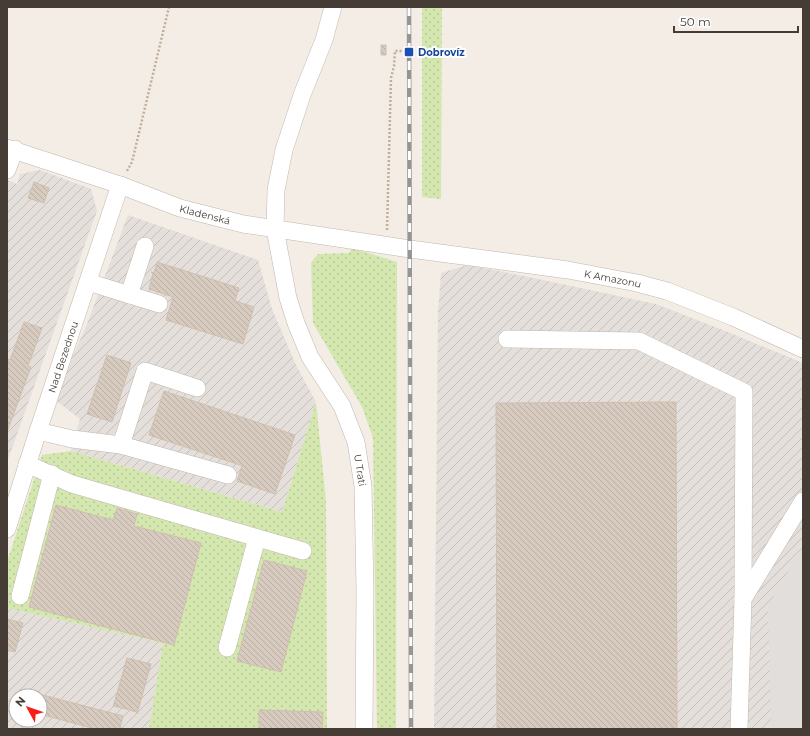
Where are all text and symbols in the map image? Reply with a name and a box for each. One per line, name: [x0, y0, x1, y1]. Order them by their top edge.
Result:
scale bar: [674, 8, 798, 34]
text: 50 m: [680, 14, 711, 29]
marker: Dobrovíz: [403, 46, 415, 58]
place label: Dobrovíz: [418, 46, 465, 59]
street label: Kladenská: [178, 202, 232, 227]
street label: K Amazonu: [583, 267, 643, 290]
street label: Nad Bezednou: [45, 319, 81, 394]
street label: U Trati: [352, 453, 369, 487]
north arrow: [8, 688, 48, 728]
text: N: [12, 694, 29, 709]

